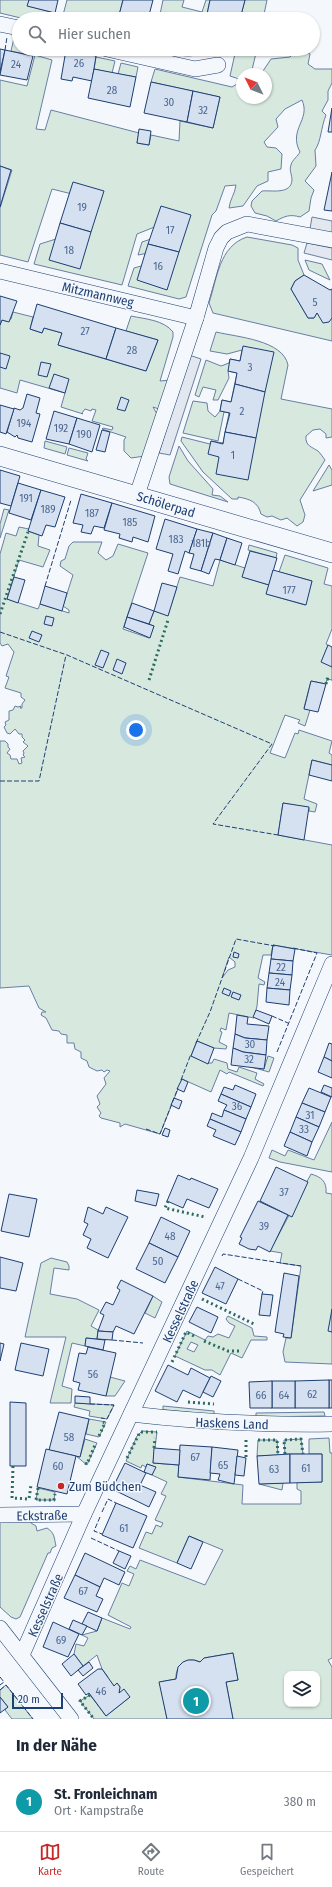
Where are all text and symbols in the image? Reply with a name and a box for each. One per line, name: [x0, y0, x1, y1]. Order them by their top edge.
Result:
search box: [12, 12, 320, 56]
icon: search: [26, 23, 48, 45]
text: Hier suchen: [58, 25, 131, 43]
house number: 26: [74, 57, 85, 70]
house number: 24: [11, 58, 22, 71]
north arrow: [236, 68, 272, 104]
house number: 28: [107, 84, 118, 97]
house number: 30: [164, 96, 175, 109]
house number: 32: [198, 104, 208, 117]
house number: 19: [77, 201, 87, 214]
house number: 17: [166, 224, 175, 237]
house number: 18: [64, 244, 74, 257]
house number: 16: [153, 260, 163, 273]
street label: Mitzmannweg: [61, 279, 136, 310]
house number: 5: [312, 296, 318, 309]
house number: 27: [80, 325, 90, 338]
house number: 28: [127, 344, 138, 357]
house number: 3: [248, 361, 253, 374]
house number: 2: [240, 405, 245, 418]
house number: 194: [17, 417, 32, 430]
house number: 192: [54, 422, 68, 435]
house number: 190: [76, 428, 92, 441]
house number: 1: [231, 449, 235, 462]
street label: Schölerpad: [135, 489, 197, 520]
house number: 191: [19, 492, 33, 505]
house number: 189: [41, 503, 55, 516]
house number: 187: [85, 507, 100, 520]
house number: 185: [123, 516, 137, 529]
house number: 183: [169, 533, 183, 546]
house number: 181b: [191, 537, 211, 550]
house number: 177: [282, 584, 296, 597]
your location: [126, 720, 146, 740]
house number: 22: [276, 961, 286, 974]
house number: 24: [275, 976, 286, 989]
house number: 30: [245, 1038, 256, 1051]
house number: 32: [244, 1053, 254, 1066]
house number: 36: [232, 1100, 243, 1113]
house number: 31: [306, 1109, 315, 1122]
house number: 33: [299, 1123, 309, 1136]
house number: 37: [279, 1186, 289, 1199]
house number: 39: [259, 1220, 269, 1233]
house number: 48: [165, 1230, 176, 1243]
house number: 50: [153, 1255, 164, 1268]
street label: Kesselstraße: [159, 1277, 202, 1345]
house number: 47: [215, 1280, 225, 1293]
house number: 56: [88, 1368, 99, 1381]
house number: 62: [307, 1388, 317, 1401]
house number: 66: [256, 1389, 267, 1402]
house number: 64: [279, 1389, 290, 1402]
street label: Haskens Land: [195, 1415, 269, 1432]
house number: 58: [64, 1431, 75, 1444]
house number: 67: [190, 1451, 200, 1464]
house number: 65: [218, 1459, 228, 1472]
house number: 60: [52, 1460, 64, 1473]
house number: 61: [301, 1462, 311, 1475]
house number: 63: [269, 1463, 279, 1476]
place label: Zum Büdchen: [69, 1479, 141, 1494]
marker: Zum Büdchen: [56, 1481, 66, 1491]
street label: Eckstraße: [16, 1508, 68, 1523]
house number: 61: [119, 1522, 129, 1535]
street label: Kesselstraße: [25, 1571, 66, 1639]
house number: 67: [78, 1585, 88, 1598]
house number: 69: [56, 1634, 66, 1647]
map controls: [284, 1671, 320, 1707]
button: layers: [284, 1671, 320, 1707]
house number: 46: [96, 1685, 107, 1698]
pin: 1: [183, 1686, 209, 1716]
scale bar: [12, 1691, 63, 1710]
text: 20 m: [18, 1693, 40, 1706]
text: In der Nähe: [16, 1735, 97, 1756]
text: St. Fronleichnam: [54, 1785, 157, 1803]
text: 1: [26, 1794, 32, 1809]
text: 380 m: [284, 1794, 316, 1809]
text: Ort · Kampstraße: [54, 1803, 144, 1818]
tab: Karte: [38, 1841, 62, 1878]
tab: Route: [138, 1841, 164, 1878]
tab: Gespeichert: [240, 1841, 294, 1878]

